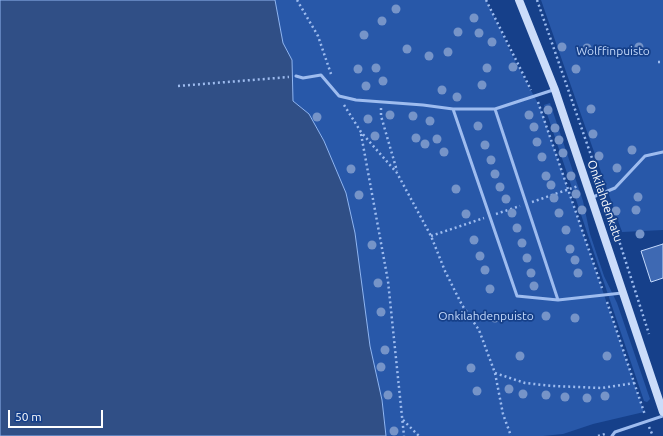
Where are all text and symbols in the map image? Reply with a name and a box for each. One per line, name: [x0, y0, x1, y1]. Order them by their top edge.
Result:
park label: Wolffinpuisto: [576, 44, 650, 58]
street label: Onkilahdenkatu: [584, 158, 626, 244]
park label: Onkilahdenpuisto: [438, 309, 534, 323]
scale bar: [10, 402, 105, 428]
text: 50 m: [15, 410, 42, 423]

